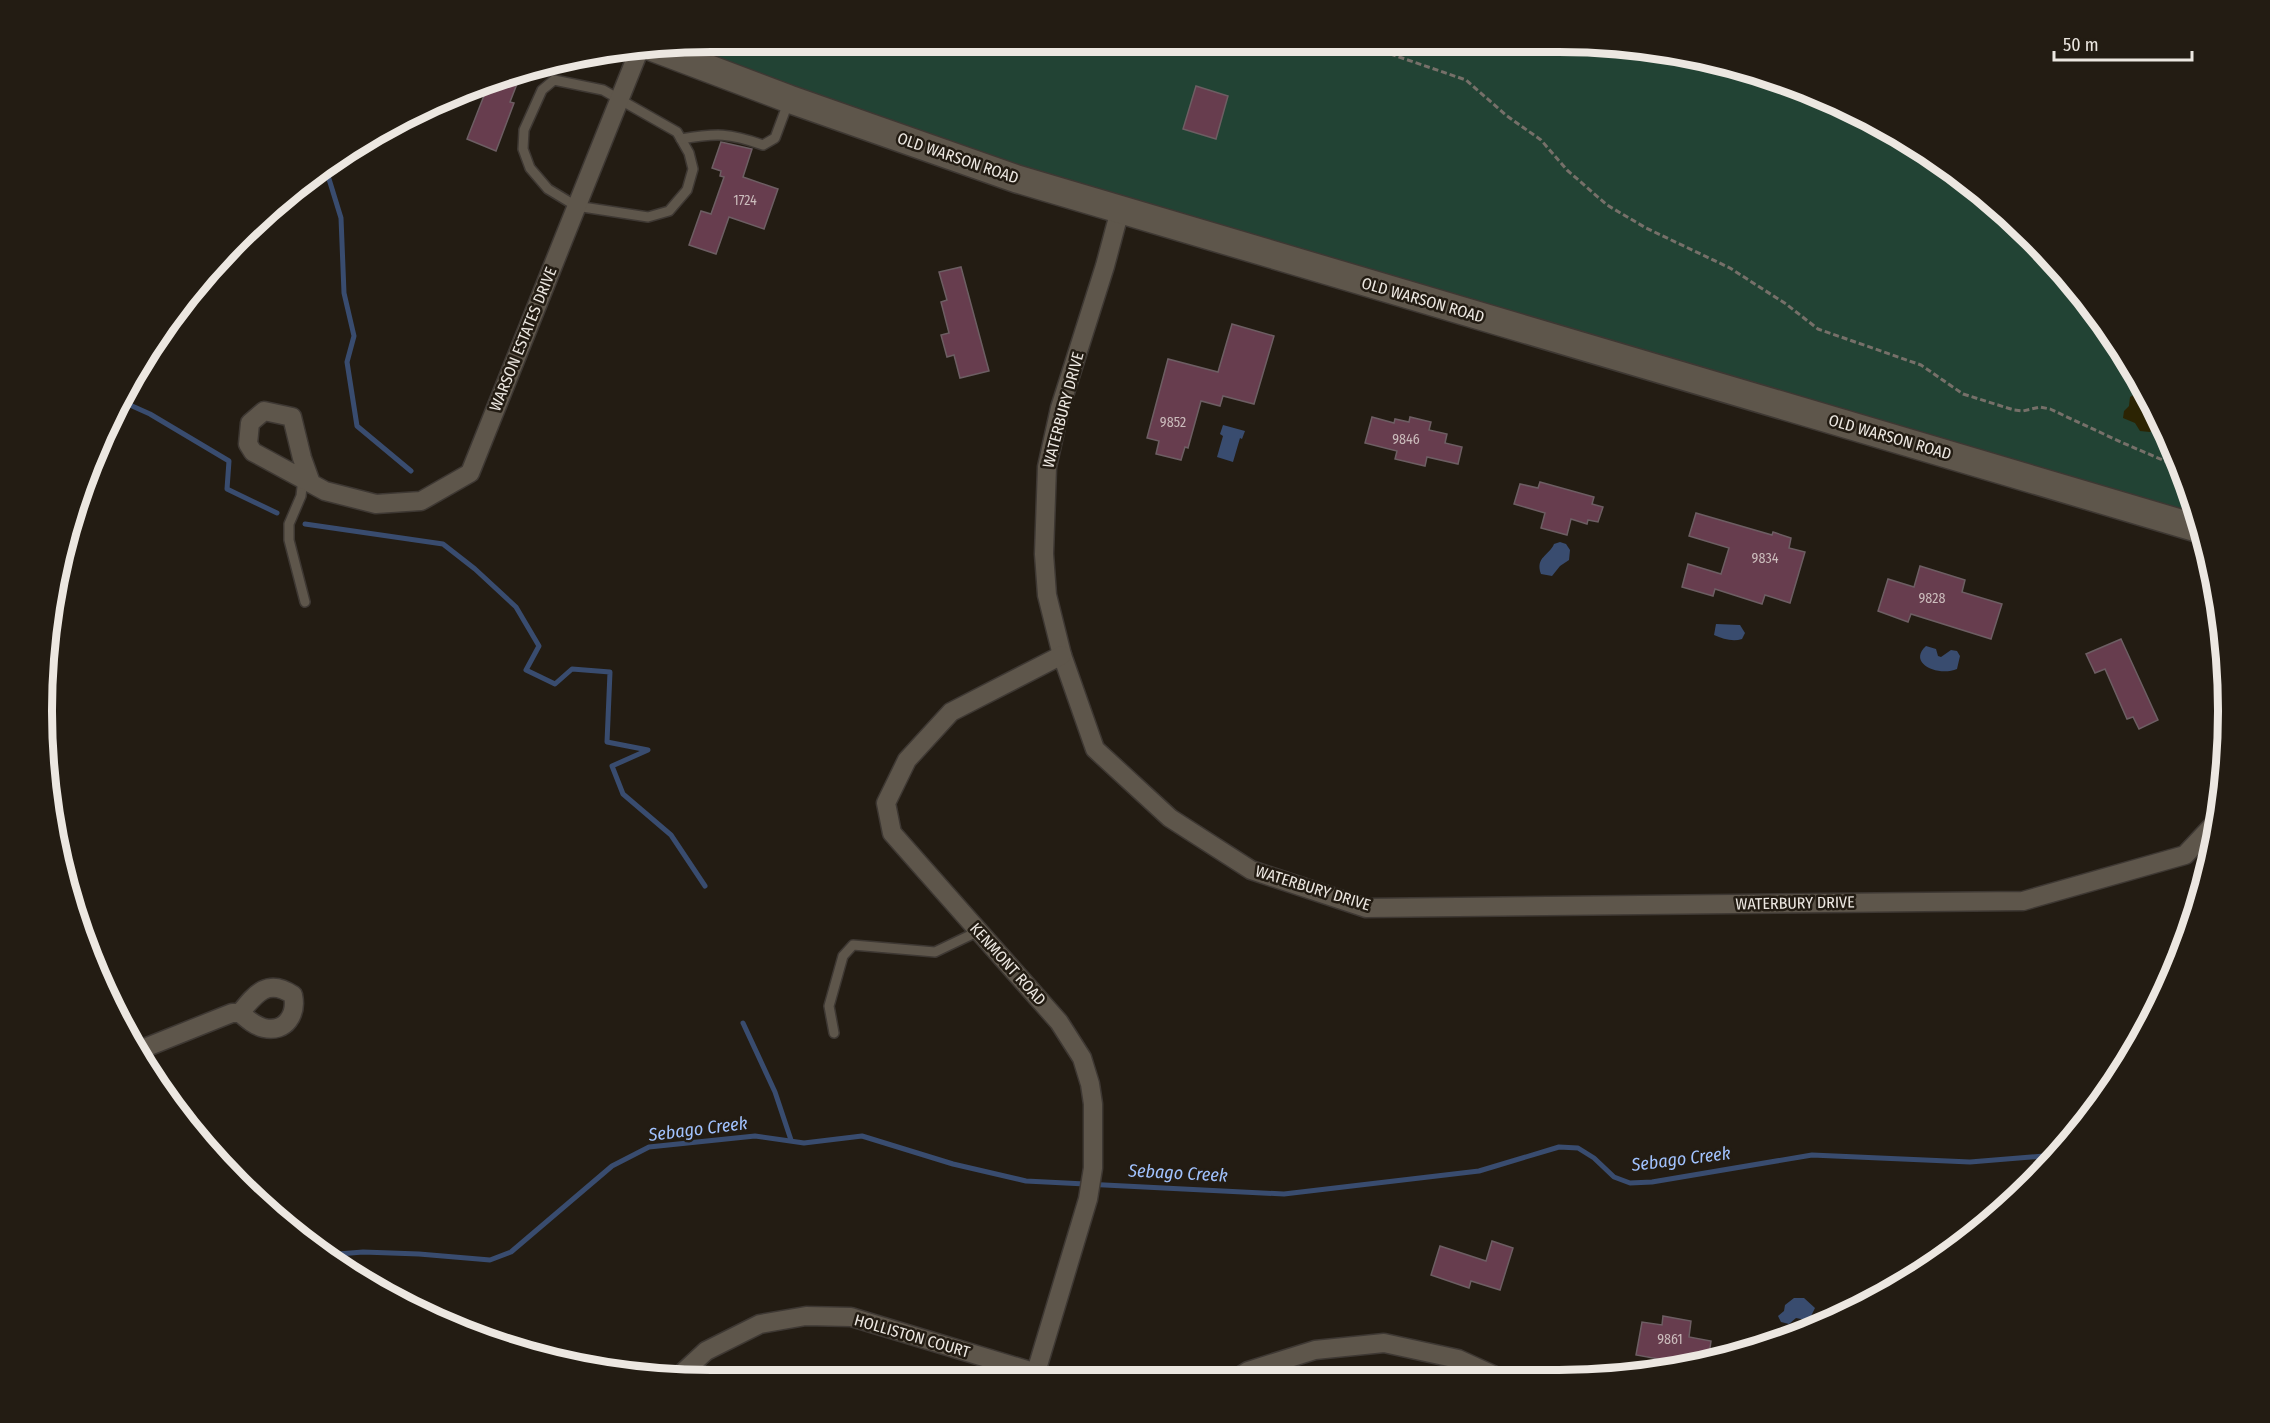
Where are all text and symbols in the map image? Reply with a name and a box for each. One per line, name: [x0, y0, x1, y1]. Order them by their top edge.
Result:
scale bar: [2054, 24, 2192, 62]
text: 50 m: [2063, 34, 2099, 56]
street label: OLD WARSON ROAD: [895, 128, 1021, 188]
house number: 1724: [733, 192, 757, 209]
street label: WARSON ESTATES DRIVE: [485, 264, 561, 414]
street label: OLD WARSON ROAD: [1359, 273, 1487, 327]
street label: WATERBURY DRIVE: [1038, 350, 1088, 470]
street label: OLD WARSON ROAD: [1826, 410, 1954, 464]
house number: 9852: [1160, 414, 1186, 431]
house number: 9846: [1392, 431, 1420, 448]
house number: 9834: [1752, 550, 1779, 567]
house number: 9828: [1919, 590, 1945, 607]
street label: WATERBURY DRIVE: [1253, 861, 1373, 915]
street label: WATERBURY DRIVE: [1735, 892, 1855, 914]
street label: KENMONT ROAD: [966, 919, 1050, 1009]
water label: Sebago Creek: [646, 1112, 749, 1146]
water label: Sebago Creek: [1629, 1142, 1732, 1176]
water label: Sebago Creek: [1127, 1159, 1228, 1187]
street label: HOLLISTON COURT: [852, 1310, 972, 1362]
house number: 9861: [1657, 1331, 1683, 1348]

